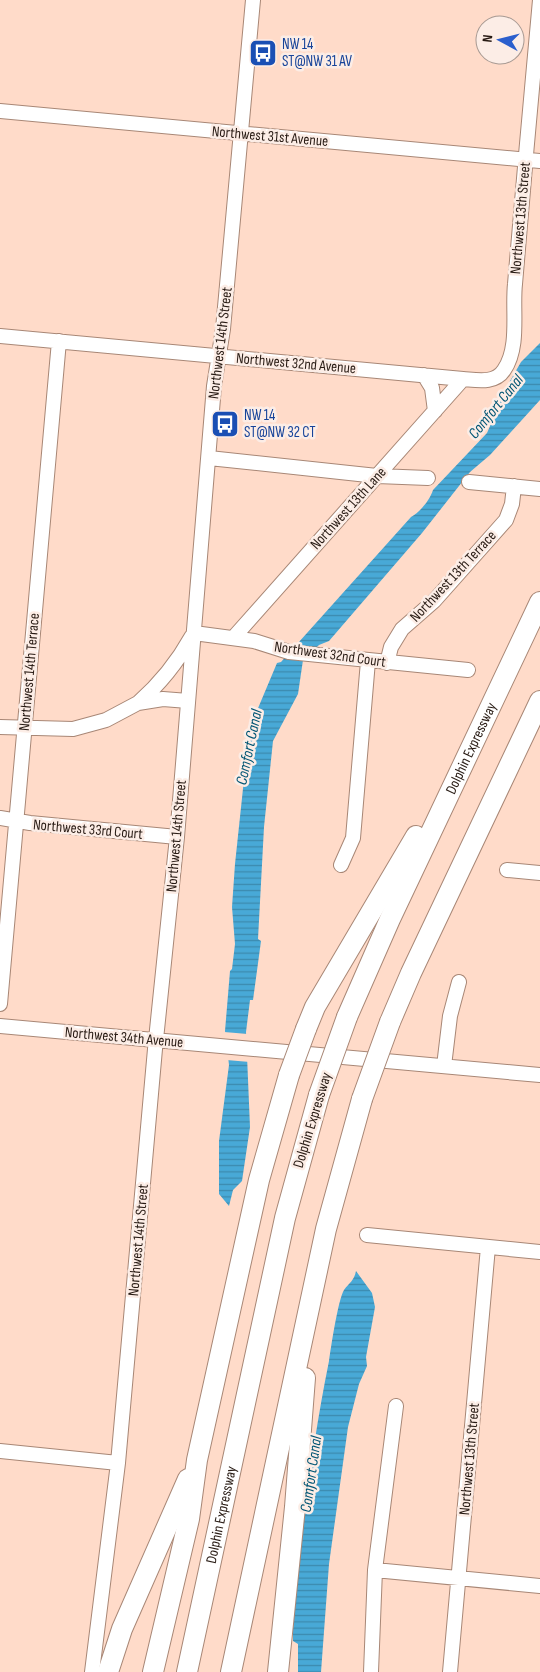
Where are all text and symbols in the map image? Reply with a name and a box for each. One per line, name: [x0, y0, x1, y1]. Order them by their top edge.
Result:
north arrow: [475, 15, 525, 65]
text: N: [479, 34, 496, 43]
place label: NW 14 ST@NW 31 AV: [282, 35, 352, 71]
bus stop icon: NW 14 ST@NW 31 AV: [248, 38, 278, 68]
street label: Northwest 31st Avenue: [211, 122, 329, 151]
street label: Northwest 13th Street: [506, 161, 535, 275]
street label: Northwest 14th Street: [204, 286, 237, 400]
street label: Northwest 32nd Avenue: [235, 349, 357, 378]
water label: Comfort Canal: [465, 370, 528, 443]
place label: NW 14 ST@NW 32 CT: [244, 406, 316, 442]
bus stop icon: NW 14 ST@NW 32 CT: [210, 409, 240, 439]
street label: Northwest 13th Lane: [306, 463, 390, 554]
street label: Northwest 13th Terrace: [406, 527, 501, 626]
street label: Northwest 14th Terrace: [15, 612, 44, 732]
street label: Northwest 32nd Court: [273, 637, 387, 672]
street label: Dolphin Expressway: [441, 699, 501, 797]
water label: Comfort Canal: [232, 707, 267, 787]
street label: Northwest 14th Street: [162, 779, 191, 893]
street label: Northwest 33rd Court: [32, 815, 144, 844]
street label: Northwest 34th Avenue: [64, 1023, 184, 1052]
street label: Dolphin Expressway: [289, 1070, 336, 1170]
street label: Northwest 14th Street: [124, 1183, 153, 1297]
street label: Northwest 13th Street: [455, 1402, 484, 1516]
water label: Comfort Canal: [297, 1434, 326, 1514]
street label: Dolphin Expressway: [202, 1464, 241, 1565]

